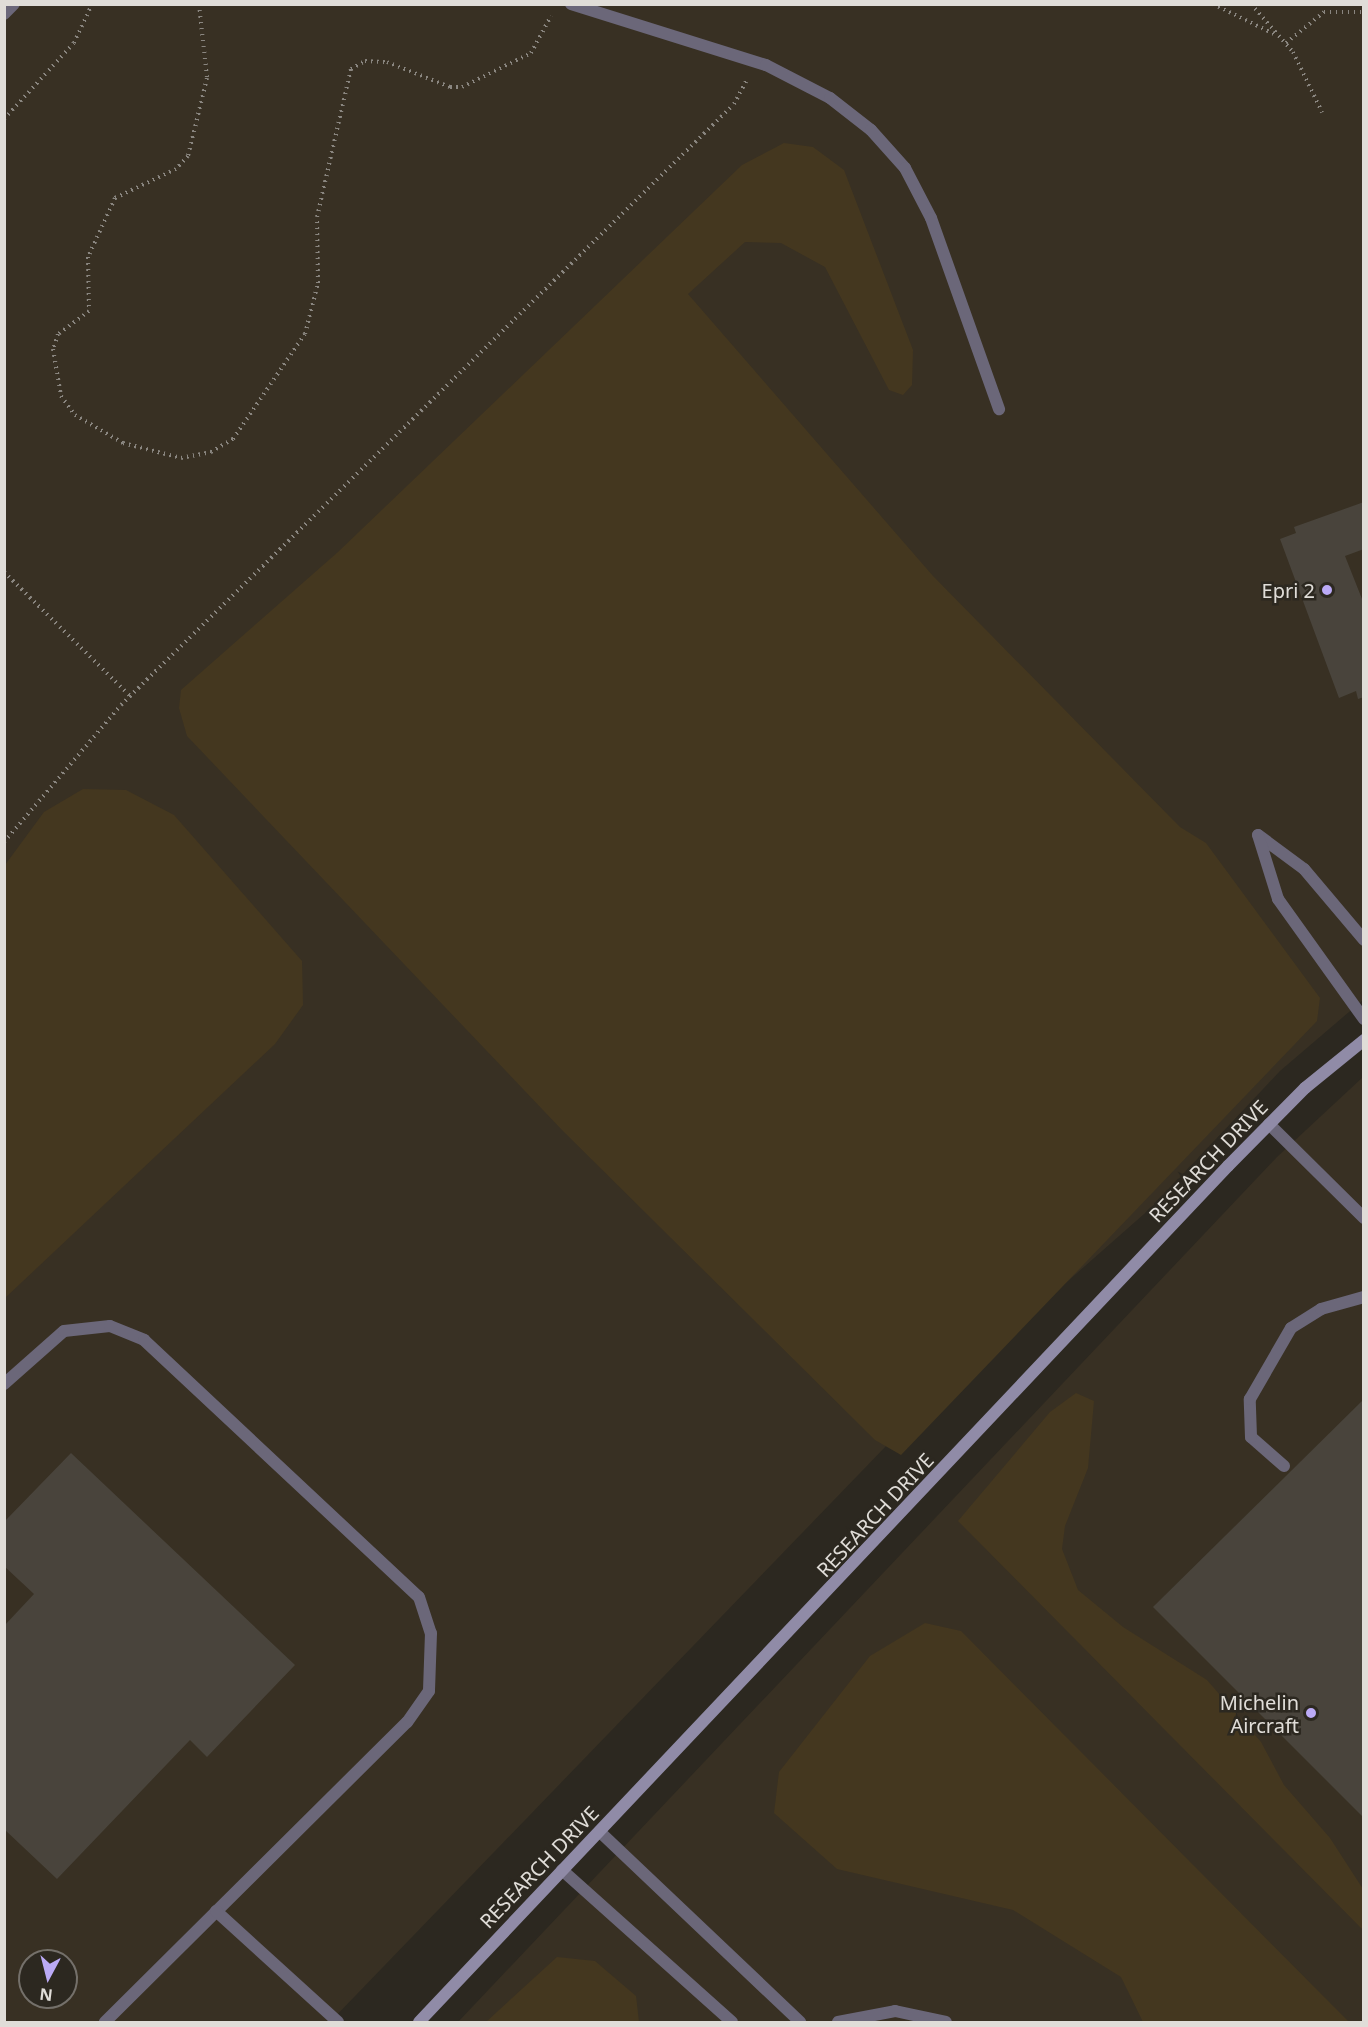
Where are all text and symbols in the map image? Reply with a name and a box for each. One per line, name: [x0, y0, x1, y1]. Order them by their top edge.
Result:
place label: Epri 2: [1262, 578, 1315, 602]
marker: Epri 2: [1320, 583, 1334, 597]
street label: RESEARCH DRIVE: [1144, 1095, 1272, 1227]
street label: RESEARCH DRIVE: [812, 1448, 938, 1582]
place label: Michelin Aircraft: [1220, 1690, 1299, 1737]
marker: Michelin Aircraft: [1304, 1706, 1318, 1720]
street label: RESEARCH DRIVE: [475, 1801, 603, 1933]
north arrow: [18, 1949, 78, 2009]
text: N: [38, 1983, 54, 2007]

